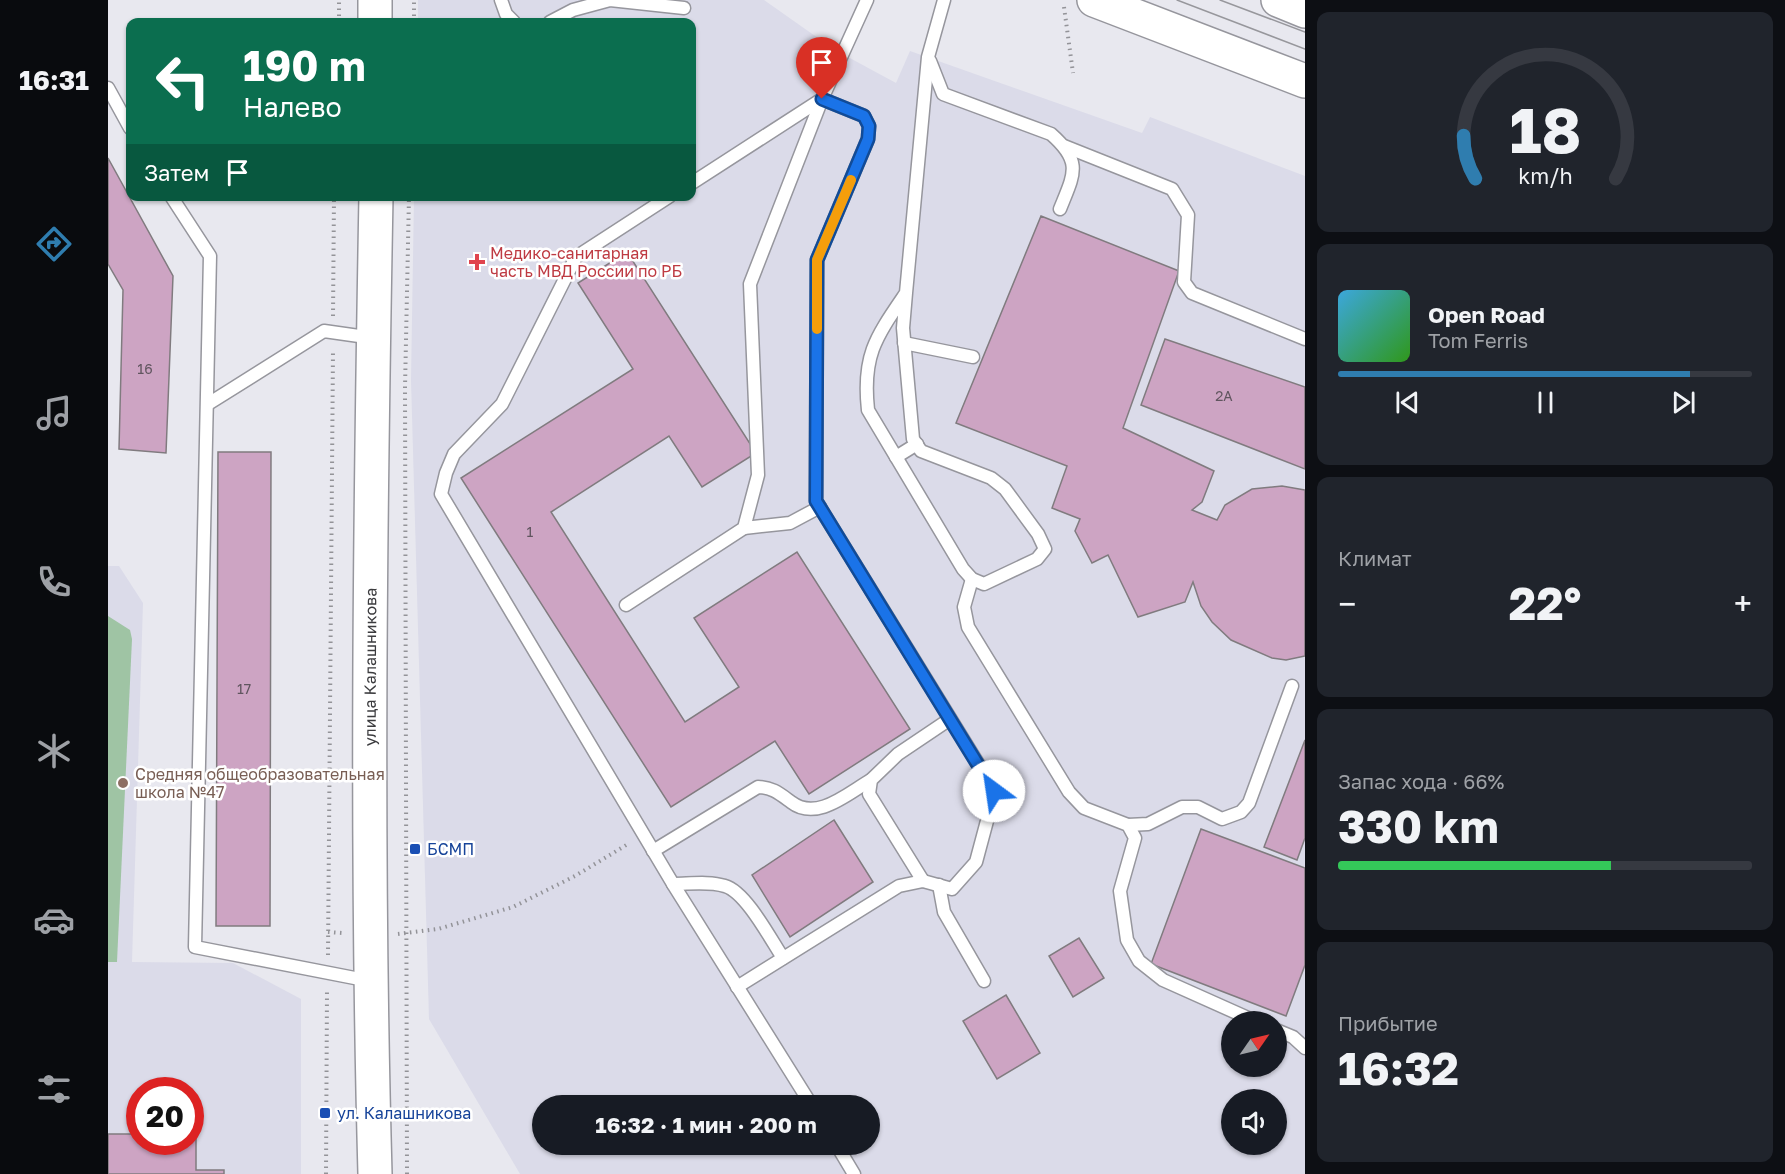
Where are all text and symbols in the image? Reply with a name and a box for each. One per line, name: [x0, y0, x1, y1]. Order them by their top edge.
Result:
pin: [796, 37, 847, 99]
text: 190 m: [243, 40, 366, 90]
icon: left: [144, 42, 222, 120]
icon: arrive: [805, 46, 838, 79]
text: 16:31: [19, 64, 89, 96]
text: Налево: [243, 91, 342, 123]
text: 18: [1509, 92, 1581, 167]
icon: arrive: [221, 156, 254, 189]
text: Затем: [144, 159, 209, 186]
text: km/h: [1518, 164, 1572, 190]
icon: directions: [33, 223, 75, 265]
place label: Медико-санитарная часть МВД России по РБ: [490, 243, 682, 281]
marker: Медико-санитарная часть МВД России по РБ: [468, 253, 486, 271]
text: Open Road: [1428, 301, 1545, 328]
text: Tom Ferris: [1428, 328, 1528, 352]
house number: 16: [137, 360, 153, 377]
icon: previous: [1391, 386, 1424, 419]
icon: pause: [1529, 386, 1562, 419]
icon: next: [1667, 386, 1700, 419]
house number: 2А: [1215, 387, 1233, 404]
icon: music: [33, 392, 75, 434]
house number: 1: [527, 523, 534, 540]
text: Климат: [1338, 546, 1412, 570]
icon: phone: [33, 561, 75, 603]
text: 22°: [1509, 576, 1581, 630]
text: −: [1338, 584, 1356, 623]
text: +: [1734, 584, 1752, 623]
street label: улица Калашникова: [360, 588, 380, 746]
house number: 17: [237, 680, 251, 697]
icon: climate: [33, 730, 75, 772]
position arrow: [962, 759, 1026, 823]
place label: Средняя общеобразовательная школа №47: [135, 764, 385, 802]
text: Запас хода · 66%: [1338, 769, 1504, 793]
marker: Средняя общеобразовательная школа №47: [116, 776, 130, 790]
text: 330 km: [1338, 799, 1499, 853]
place label: БСМП: [427, 839, 474, 859]
marker: БСМП: [408, 842, 422, 856]
icon: car: [33, 899, 75, 941]
north arrow: [1221, 1011, 1287, 1077]
map controls: [1221, 1011, 1287, 1155]
text: Прибытие: [1338, 1011, 1438, 1035]
text: 16:32: [1338, 1041, 1459, 1095]
icon: filters: [33, 1068, 75, 1110]
speed limit sign: 20: [126, 1077, 204, 1155]
button: sound: [1221, 1089, 1287, 1155]
place label: ул. Калашникова: [337, 1103, 471, 1123]
marker: ул. Калашникова: [318, 1106, 332, 1120]
text: 16:32 · 1 мин · 200 m: [595, 1111, 817, 1138]

